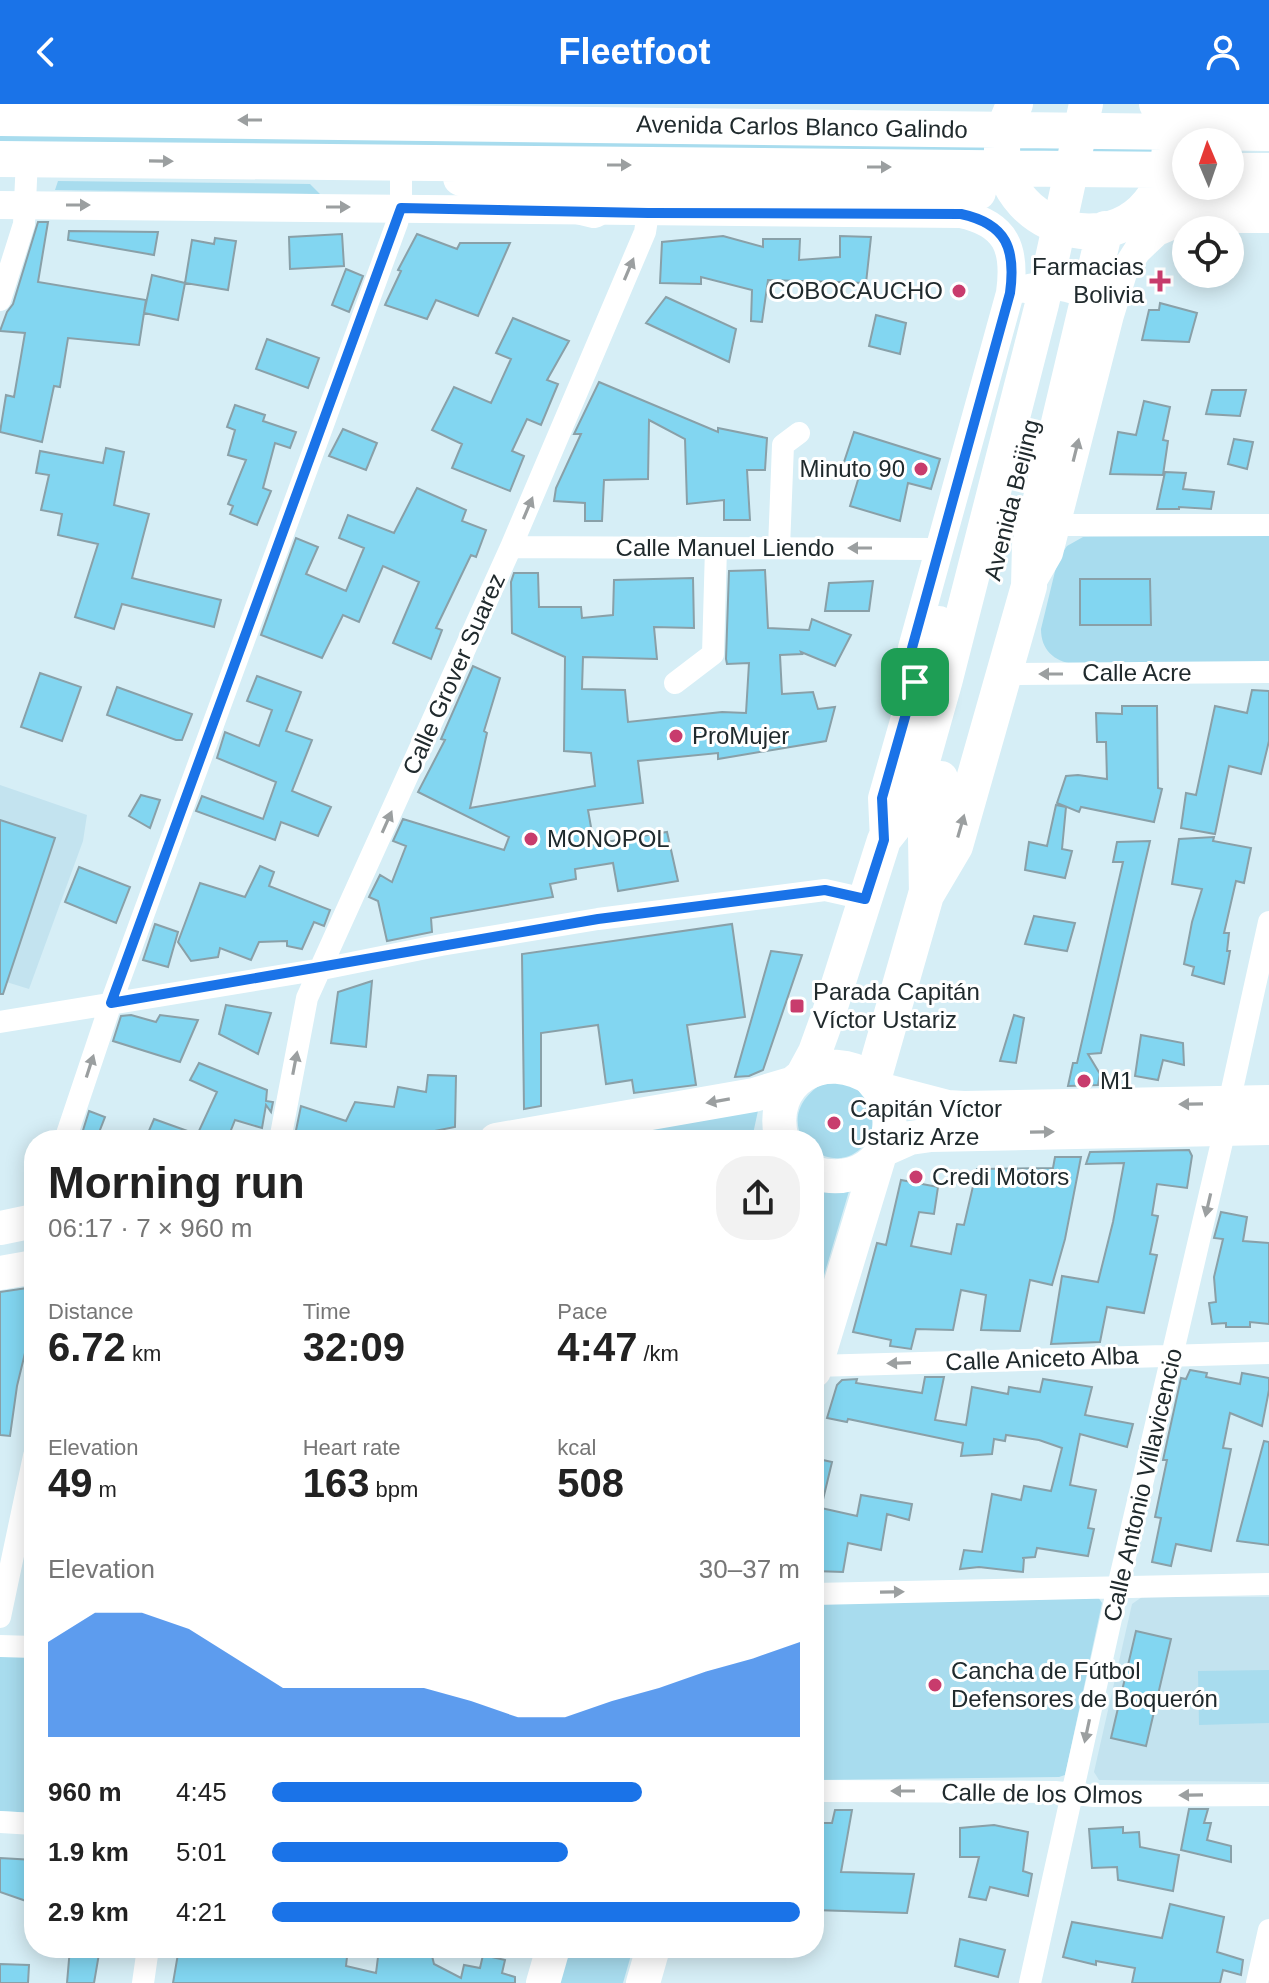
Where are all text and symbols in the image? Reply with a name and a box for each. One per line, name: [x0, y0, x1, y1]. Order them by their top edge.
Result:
icon: back: [24, 30, 68, 74]
icon: person: [1201, 30, 1245, 74]
text: Fleetfoot: [559, 31, 710, 72]
street label: Avenida Carlos Blanco Galindo: [636, 110, 968, 143]
one-way arrow: [237, 114, 262, 126]
north arrow: [1172, 128, 1244, 200]
map controls: [1172, 128, 1244, 288]
one-way arrow: [149, 155, 174, 167]
one-way arrow: [607, 159, 632, 171]
one-way arrow: [867, 161, 892, 173]
one-way arrow: [66, 199, 91, 211]
one-way arrow: [326, 201, 351, 214]
button: locate: [1172, 216, 1244, 288]
place label: Farmacias Bolivia: [1032, 253, 1145, 308]
one-way arrow: [623, 257, 636, 280]
marker: Farmacias Bolivia: [1151, 272, 1169, 290]
place label: COBOCAUCHO: [768, 277, 943, 304]
marker: COBOCAUCHO: [950, 282, 968, 300]
street label: Avenida Beijing: [978, 417, 1045, 583]
one-way arrow: [1070, 437, 1082, 462]
place label: Minuto 90: [800, 455, 905, 482]
marker: Minuto 90: [912, 460, 930, 478]
one-way arrow: [521, 496, 534, 520]
street label: Calle Manuel Liendo: [616, 534, 834, 561]
one-way arrow: [847, 542, 872, 554]
street label: Calle Grover Suarez: [397, 569, 510, 779]
pin: [881, 648, 949, 716]
street label: Calle Acre: [1082, 659, 1192, 686]
icon: arrive: [893, 660, 937, 704]
one-way arrow: [1038, 668, 1063, 680]
place label: ProMujer: [692, 722, 789, 749]
marker: ProMujer: [667, 727, 685, 745]
one-way arrow: [381, 810, 394, 834]
one-way arrow: [955, 814, 968, 838]
place label: MONOPOL: [547, 825, 670, 852]
marker: MONOPOL: [522, 830, 540, 848]
place label: Parada Capitán Víctor Ustariz: [813, 978, 980, 1033]
marker: Parada Capitán Víctor Ustariz: [788, 997, 806, 1015]
one-way arrow: [289, 1051, 301, 1076]
one-way arrow: [85, 1054, 97, 1078]
place label: M1: [1100, 1067, 1133, 1094]
marker: M1: [1075, 1072, 1093, 1090]
one-way arrow: [705, 1095, 730, 1107]
place label: Capitán Víctor Ustariz Arze: [850, 1095, 1002, 1150]
one-way arrow: [1178, 1098, 1203, 1111]
marker: Capitán Víctor Ustariz Arze: [825, 1114, 843, 1132]
one-way arrow: [1030, 1126, 1055, 1139]
button: share: [716, 1156, 800, 1240]
text: Morning run: [48, 1158, 305, 1207]
place label: Credi Motors: [932, 1163, 1069, 1190]
marker: Credi Motors: [907, 1168, 925, 1186]
one-way arrow: [1201, 1192, 1214, 1217]
text: 06:17 · 7 × 960 m: [48, 1213, 253, 1243]
text: Distance: [48, 1299, 134, 1324]
text: Time: [303, 1299, 351, 1324]
text: Pace: [557, 1299, 607, 1324]
text: 6.72: [48, 1325, 126, 1369]
text: 32:09: [303, 1325, 405, 1369]
text: 4:47: [557, 1325, 637, 1369]
text: km: [126, 1341, 161, 1366]
text: /km: [637, 1341, 679, 1366]
street label: Calle Aniceto Alba: [945, 1342, 1140, 1375]
street label: Calle Antonio Villavicencio: [1098, 1346, 1187, 1624]
one-way arrow: [886, 1357, 911, 1370]
text: Elevation: [48, 1435, 139, 1460]
text: Heart rate: [303, 1435, 400, 1460]
text: kcal: [557, 1435, 596, 1460]
text: 49: [48, 1461, 93, 1505]
text: 163: [303, 1461, 369, 1505]
text: 508: [557, 1461, 624, 1505]
text: m: [93, 1477, 117, 1502]
text: bpm: [369, 1477, 418, 1502]
text: Elevation: [48, 1554, 155, 1584]
text: 30–37 m: [699, 1554, 800, 1584]
one-way arrow: [880, 1586, 905, 1598]
place label: Cancha de Fútbol Defensores de Boquerón: [951, 1657, 1218, 1712]
marker: Cancha de Fútbol Defensores de Boquerón: [926, 1676, 944, 1694]
one-way arrow: [1080, 1719, 1093, 1744]
text: 960 m: [48, 1777, 122, 1807]
text: 4:45: [176, 1777, 227, 1807]
street label: Calle de los Olmos: [941, 1778, 1143, 1809]
one-way arrow: [890, 1785, 915, 1797]
one-way arrow: [1178, 1789, 1203, 1802]
text: 1.9 km: [48, 1837, 129, 1867]
text: 5:01: [176, 1837, 227, 1867]
text: 2.9 km: [48, 1897, 129, 1927]
text: 4:21: [176, 1897, 227, 1927]

